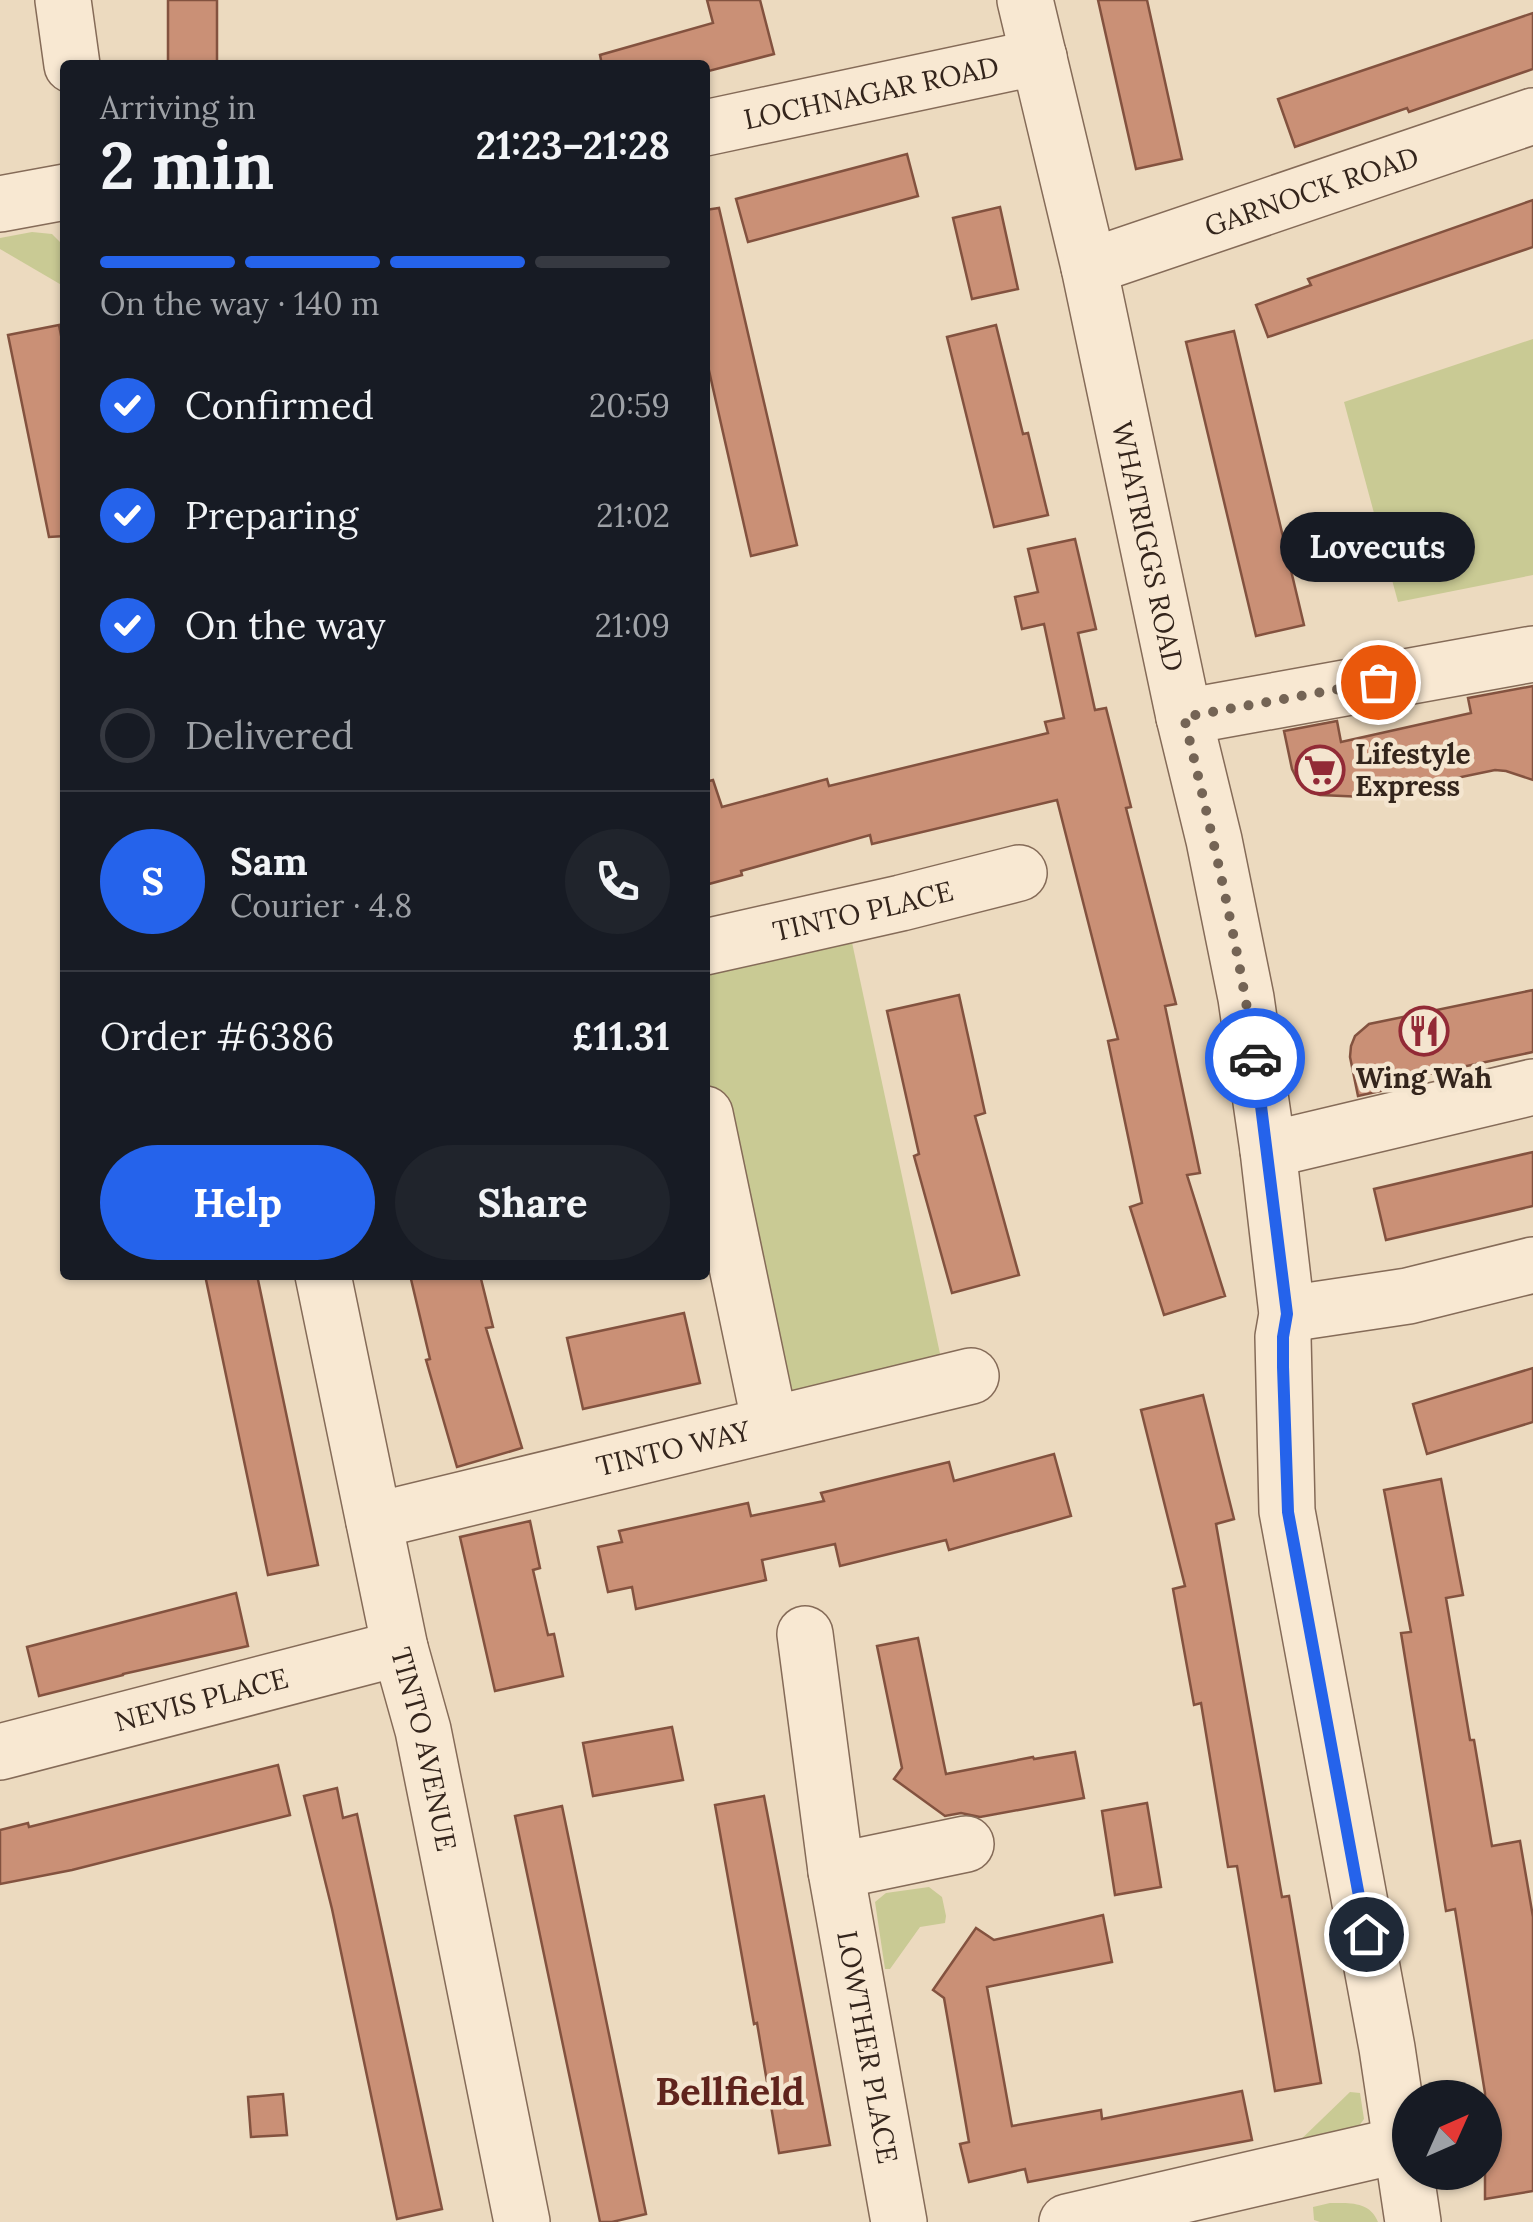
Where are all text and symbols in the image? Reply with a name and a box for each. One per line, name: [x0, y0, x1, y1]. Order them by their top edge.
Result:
street label: LOCHNAGAR ROAD: [741, 48, 1002, 137]
text: Arriving in: [100, 87, 256, 128]
text: 21:23–21:28: [476, 121, 670, 169]
text: 2 min: [100, 124, 274, 207]
street label: GARNOCK ROAD: [1200, 138, 1423, 244]
text: On the way · 140 m: [100, 283, 380, 324]
icon: check: [100, 378, 155, 433]
text: Confirmed: [185, 381, 374, 429]
text: 20:59: [589, 385, 670, 426]
street label: WHATRIGGS ROAD: [1104, 418, 1192, 675]
icon: check: [100, 488, 155, 543]
text: Preparing: [185, 491, 358, 539]
text: 21:02: [596, 495, 670, 536]
callout: Lovecuts: [1280, 512, 1476, 582]
text: Lovecuts: [1309, 526, 1446, 567]
icon: check: [100, 598, 155, 653]
text: On the way: [185, 601, 386, 649]
text: 21:09: [595, 605, 670, 646]
pin: [1336, 640, 1421, 725]
icon: bag: [1351, 655, 1406, 710]
text: Delivered: [185, 711, 354, 759]
place label: Lifestyle Express: [1355, 736, 1470, 804]
supermarket icon: Lifestyle Express: [1294, 744, 1346, 796]
button: phone: [565, 829, 670, 934]
text: Sam: [230, 837, 308, 885]
text: S: [141, 857, 164, 905]
street label: TINTO PLACE: [769, 872, 957, 949]
text: Courier · 4.8: [230, 885, 412, 926]
restaurant icon: Wing Wah: [1398, 1005, 1450, 1057]
courier: [1205, 1008, 1305, 1108]
text: Order #6386: [100, 1012, 334, 1060]
text: £11.31: [572, 1012, 670, 1060]
icon: car: [1228, 1031, 1283, 1086]
place label: Wing Wah: [1356, 1060, 1492, 1096]
button: Help: [100, 1145, 375, 1260]
button: Share: [395, 1145, 670, 1260]
street label: TINTO WAY: [593, 1412, 755, 1484]
street label: TINTO AVENUE: [383, 1643, 465, 1854]
street label: NEVIS PLACE: [111, 1660, 292, 1739]
pin: [1324, 1892, 1409, 1977]
icon: home: [1339, 1907, 1394, 1962]
street label: LOWTHER PLACE: [829, 1928, 906, 2166]
district label: Bellfield: [655, 2067, 805, 2115]
north arrow: [1392, 2080, 1502, 2190]
map controls: [1392, 2080, 1502, 2190]

